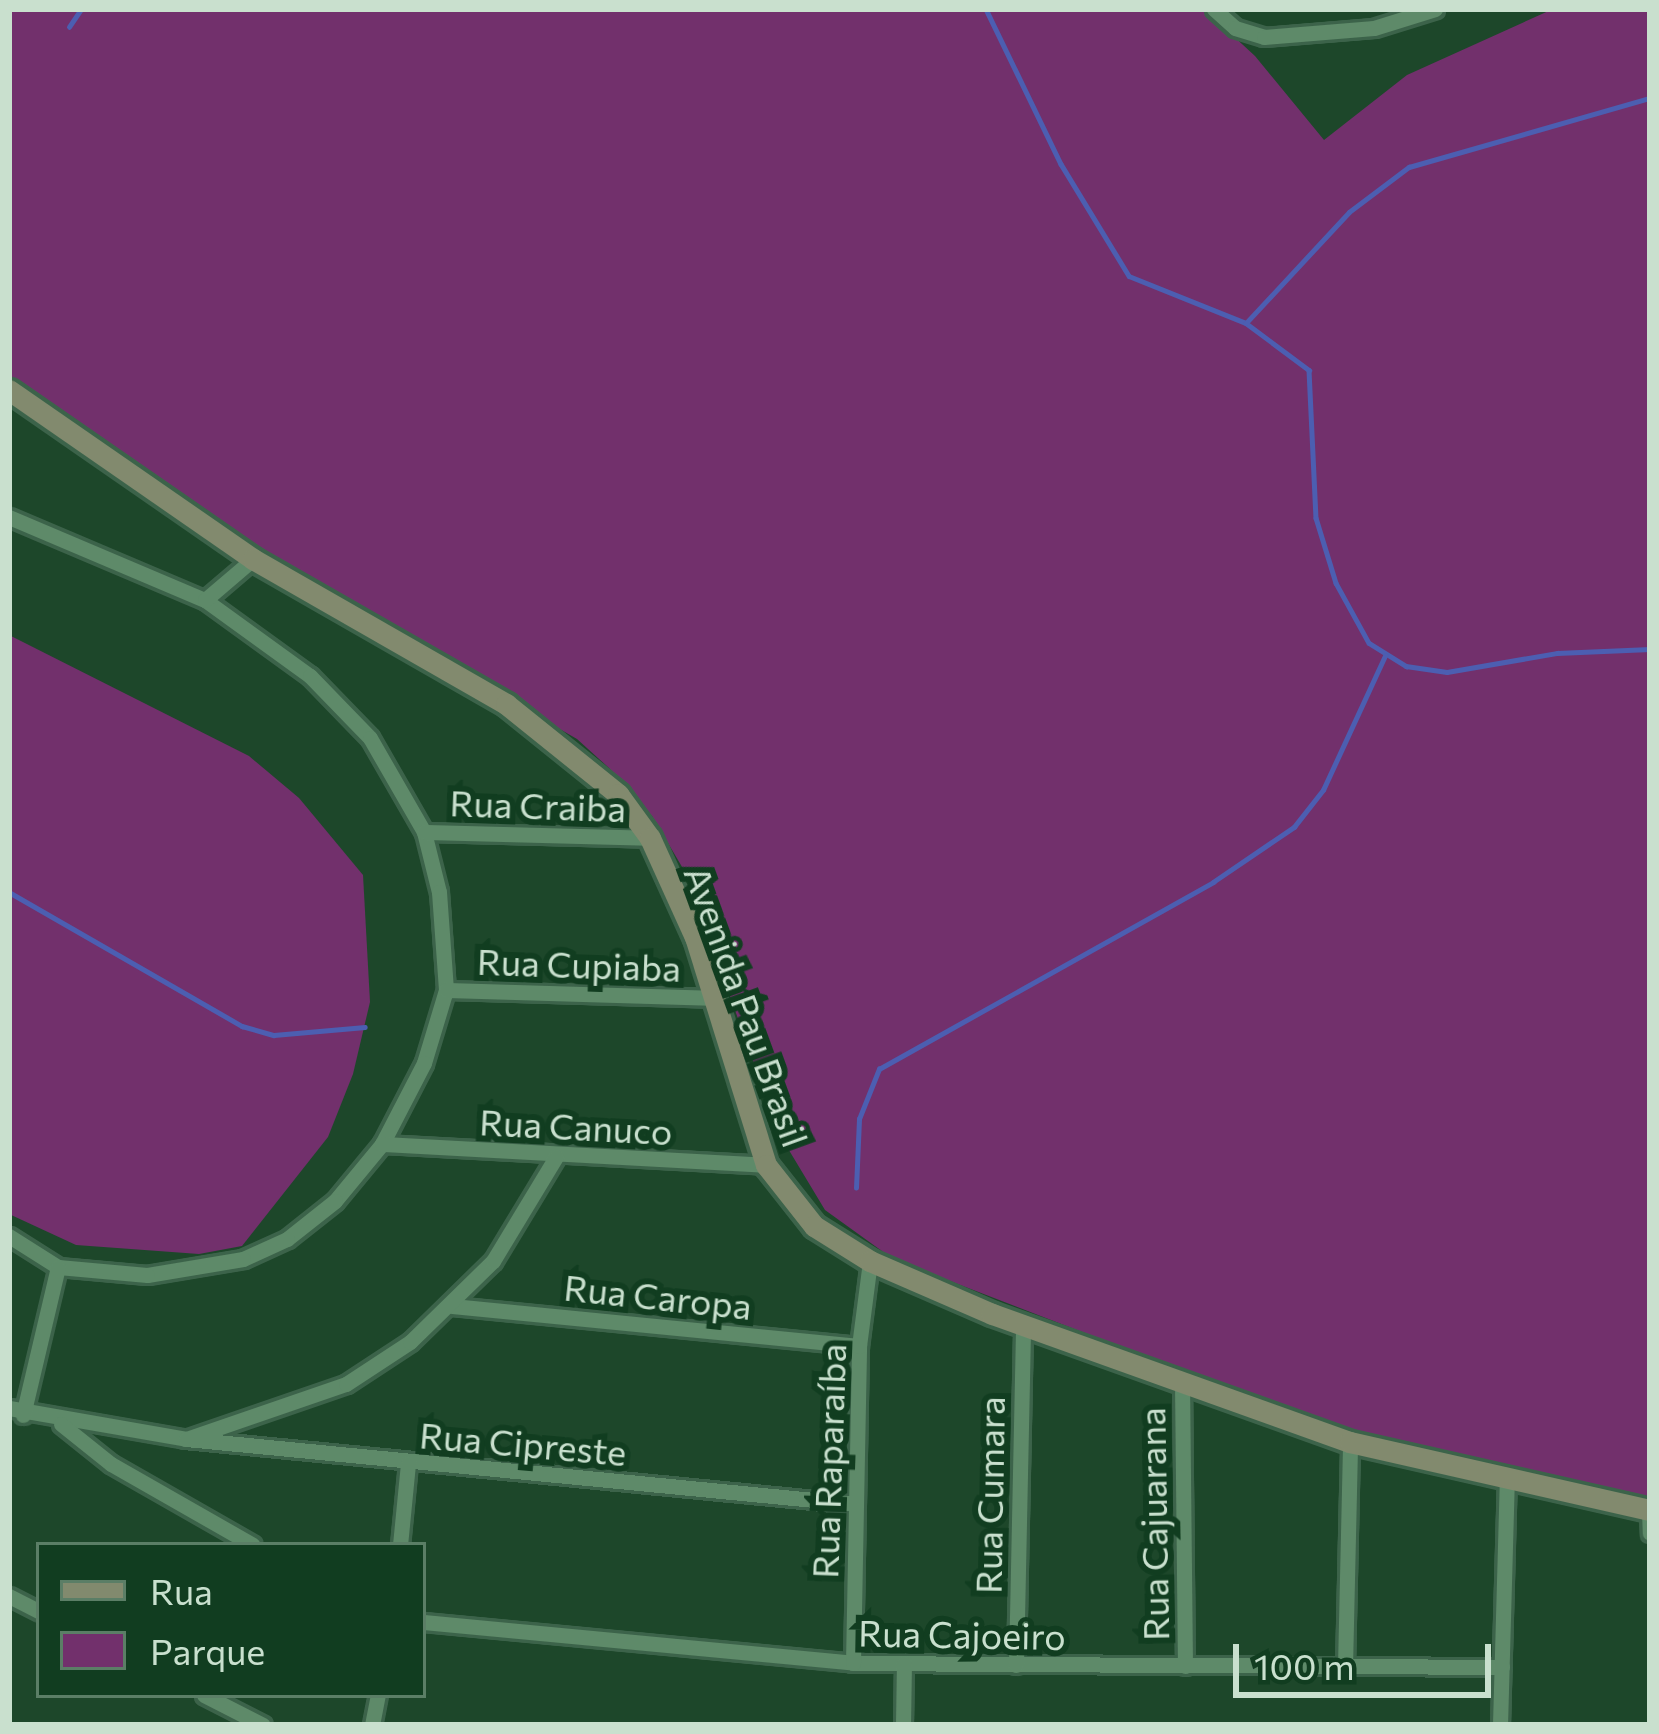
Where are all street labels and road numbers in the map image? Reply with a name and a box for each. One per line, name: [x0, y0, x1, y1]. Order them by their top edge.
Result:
street label: Rua Craiba: [449, 780, 627, 830]
street label: Avenida Pau Brasil: [676, 860, 818, 1152]
street label: Rua Cupiaba: [476, 939, 682, 989]
street label: Rua Canuco: [478, 1099, 674, 1153]
street label: Rua Caropa: [562, 1265, 754, 1327]
street label: Rua Raparaíba: [802, 1343, 854, 1579]
street label: Rua Cumara: [966, 1396, 1012, 1594]
street label: Rua Cajuarana: [1129, 1407, 1177, 1641]
street label: Rua Cipreste: [418, 1412, 628, 1474]
street label: Rua Cajoeiro: [858, 1611, 1066, 1657]

